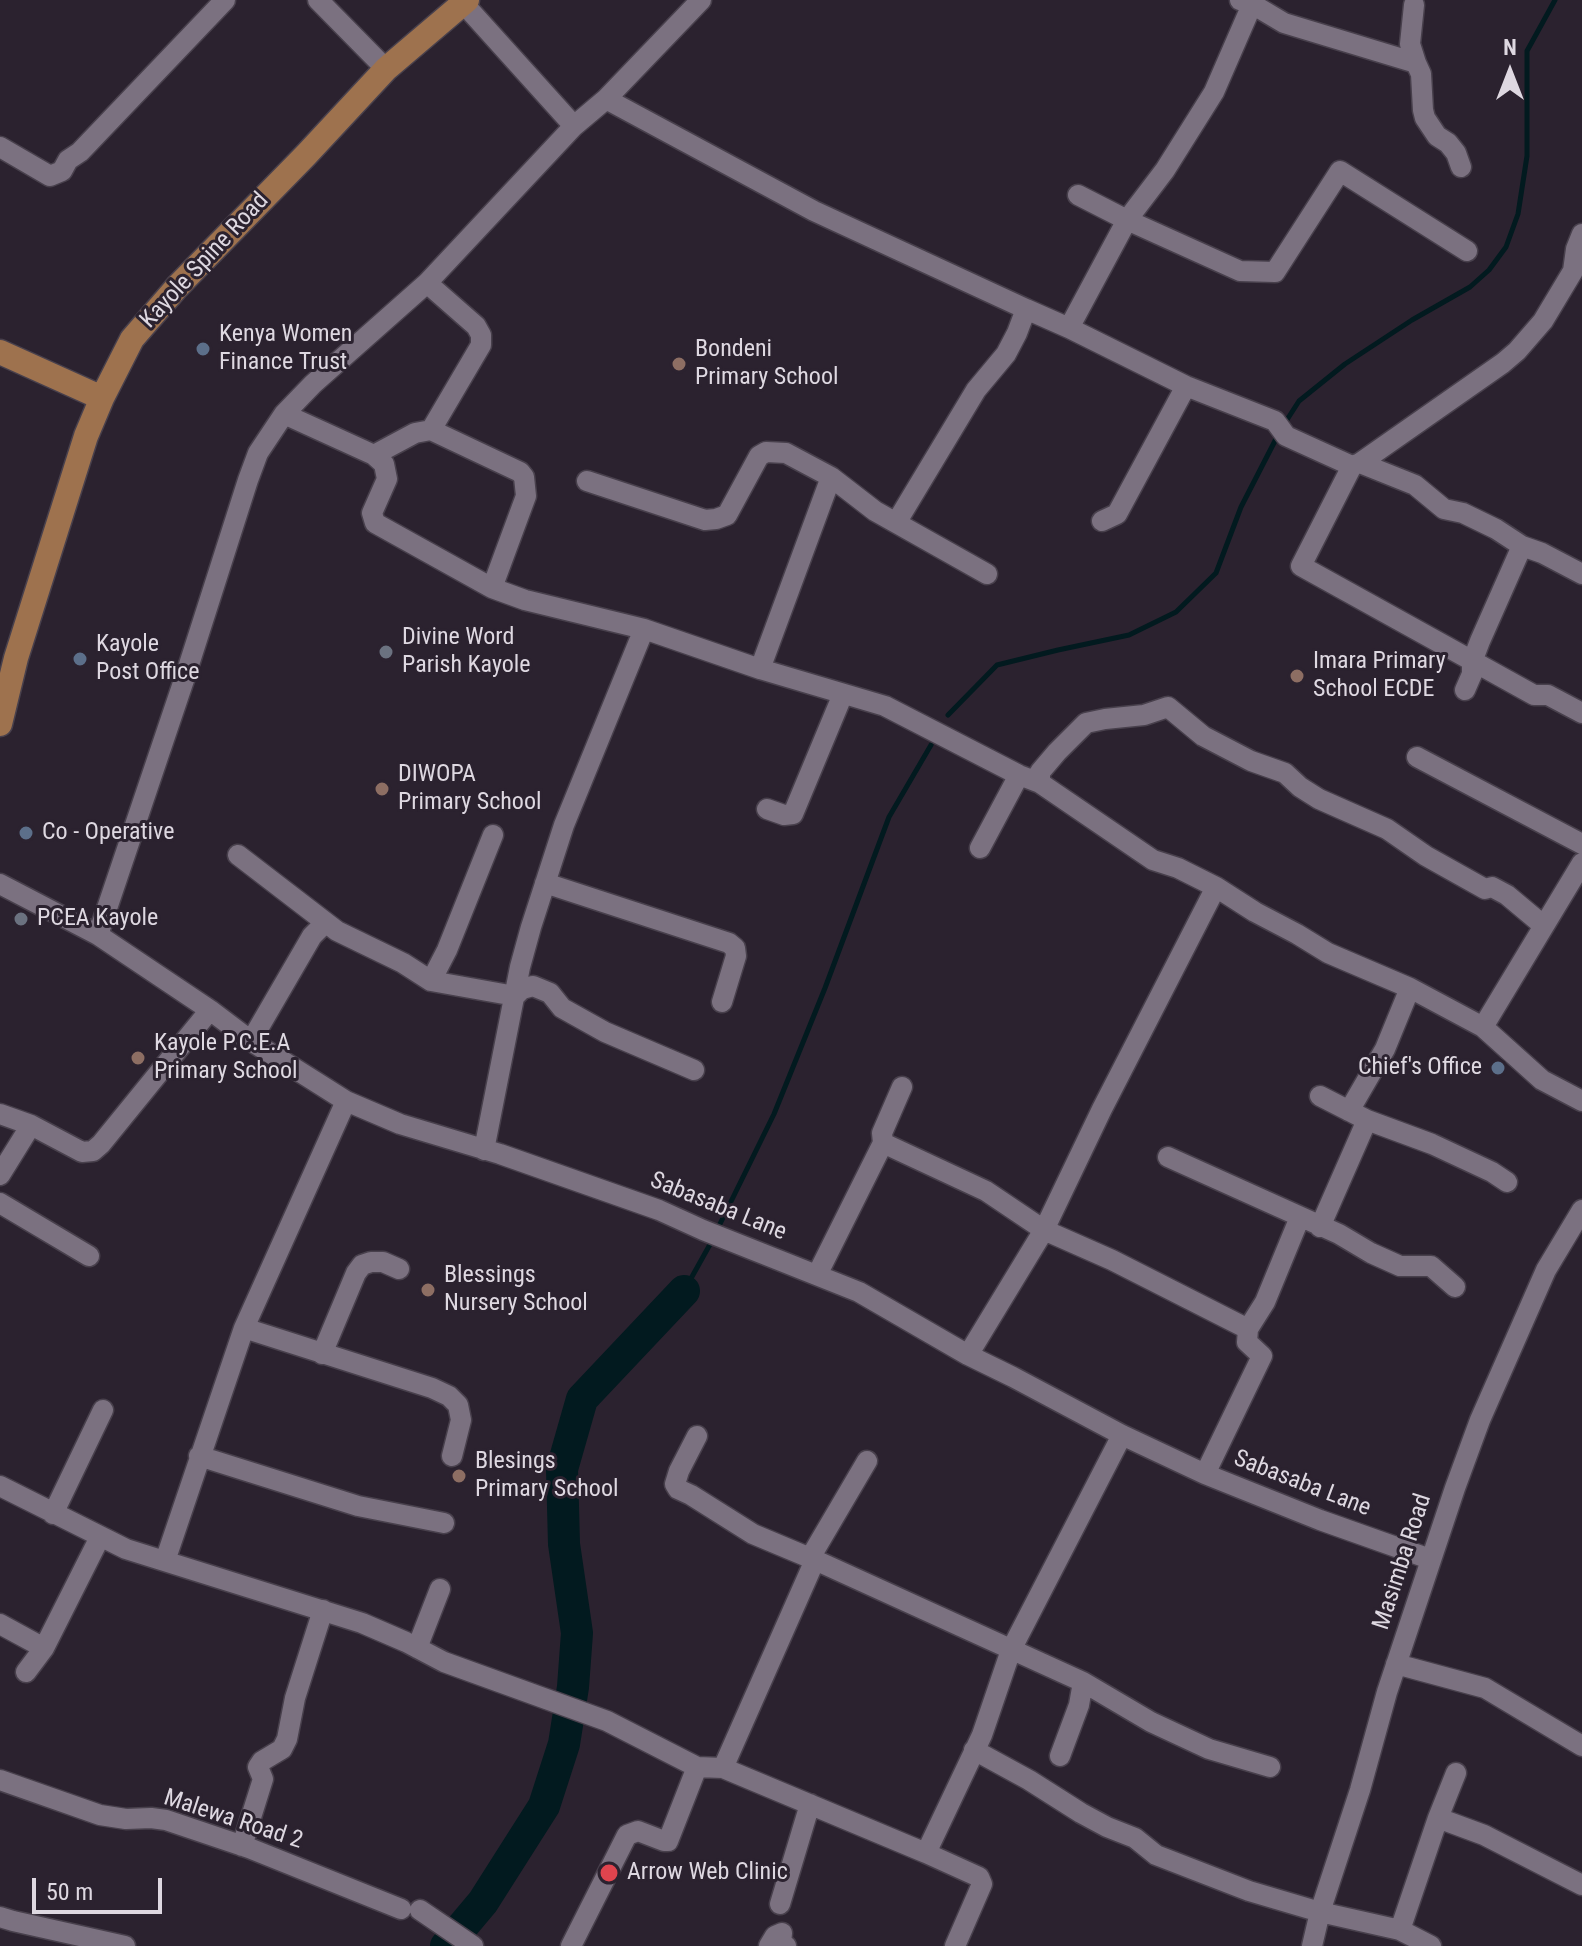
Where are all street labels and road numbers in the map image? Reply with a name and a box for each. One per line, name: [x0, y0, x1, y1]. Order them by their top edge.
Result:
street label: Kayole Spine Road: [135, 187, 275, 335]
street label: Sabasaba Lane: [646, 1167, 790, 1247]
street label: Sabasaba Lane: [1229, 1445, 1375, 1523]
street label: Masimba Road: [1367, 1490, 1439, 1634]
street label: Malewa Road 2: [160, 1784, 306, 1856]

